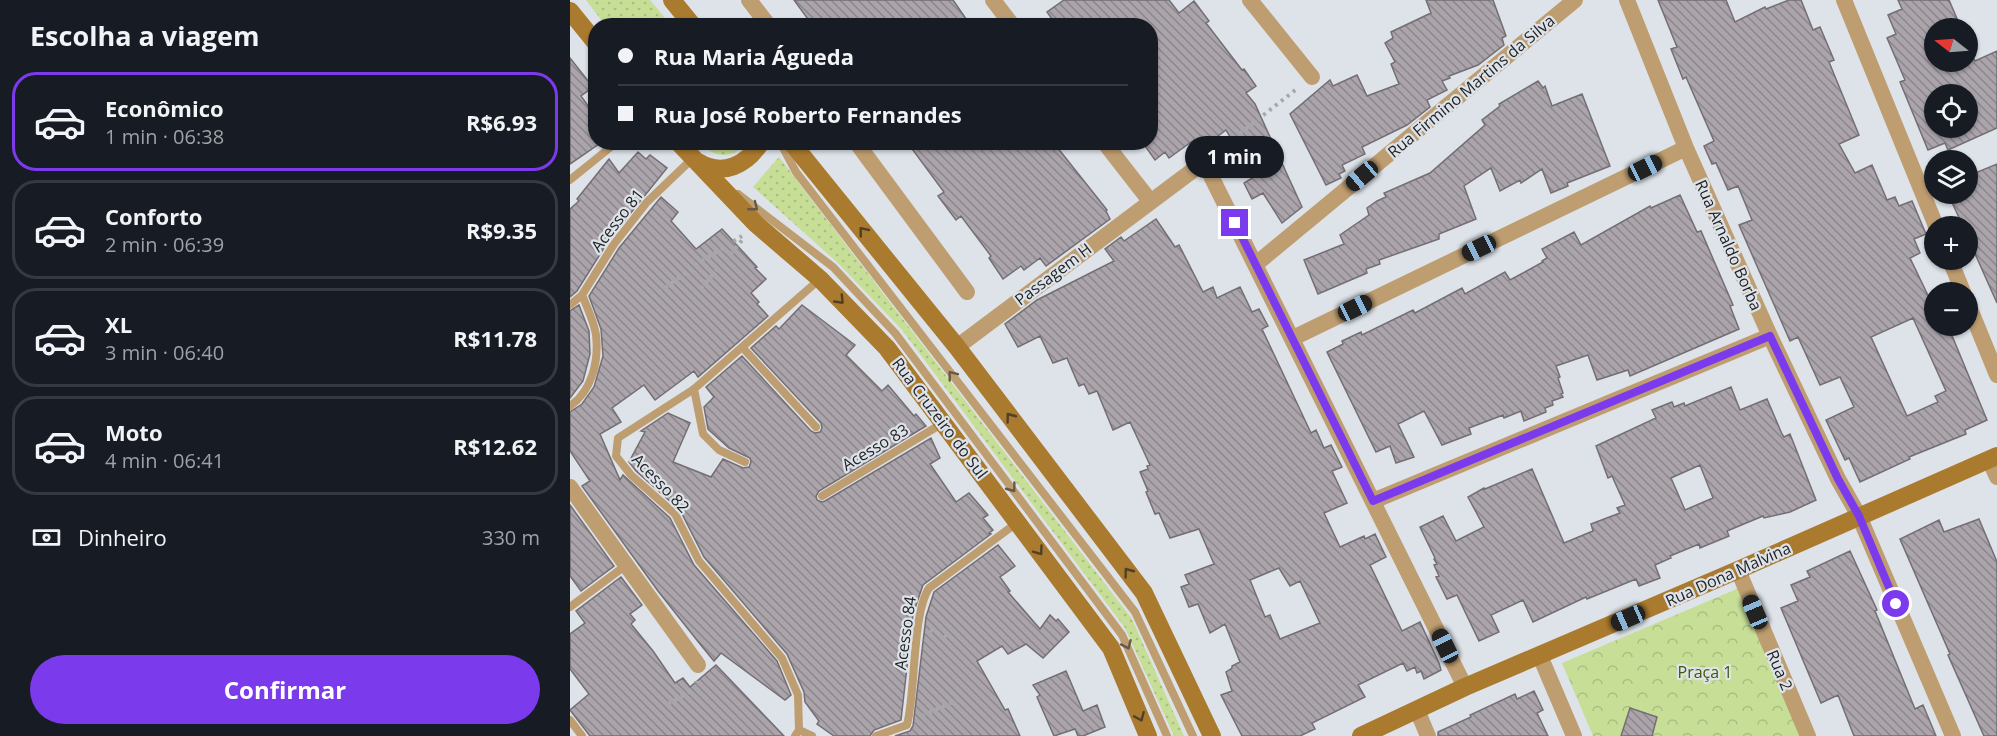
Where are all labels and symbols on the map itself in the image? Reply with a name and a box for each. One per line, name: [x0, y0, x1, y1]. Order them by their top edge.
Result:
street label: Rua Firmino Martins da Silva: [1383, 10, 1559, 162]
north arrow: [1924, 18, 1978, 72]
callout: 1 min: [1186, 136, 1284, 178]
car: [1625, 152, 1665, 184]
car: [1342, 158, 1382, 194]
street label: Rua Arnaldo Borba: [1690, 176, 1768, 314]
street label: Acesso 81: [586, 184, 648, 256]
one-way arrow: [748, 199, 759, 210]
route end: [1221, 209, 1248, 236]
one-way arrow: [859, 227, 870, 238]
car: [1459, 232, 1499, 264]
street label: Passagem H: [1010, 238, 1096, 310]
car: [1335, 292, 1375, 324]
one-way arrow: [833, 293, 844, 303]
street label: Rua Cruzeiro do Sul: [887, 353, 993, 483]
one-way arrow: [949, 370, 960, 381]
one-way arrow: [1007, 412, 1018, 423]
street label: Acesso 83: [838, 418, 912, 476]
street label: Acesso 82: [627, 449, 695, 517]
one-way arrow: [1004, 482, 1015, 493]
street label: Rua Dona Malvina: [1662, 537, 1794, 611]
one-way arrow: [1032, 544, 1043, 555]
one-way arrow: [1124, 568, 1135, 579]
route start: [1882, 590, 1909, 617]
car: [1740, 592, 1770, 632]
street label: Acesso 84: [889, 595, 921, 671]
car: [1608, 602, 1648, 634]
car: [1429, 626, 1461, 666]
one-way arrow: [1120, 639, 1132, 650]
street label: Rua 2: [1762, 646, 1798, 694]
park label: Praça 1: [1678, 661, 1732, 683]
one-way arrow: [1133, 710, 1145, 721]

